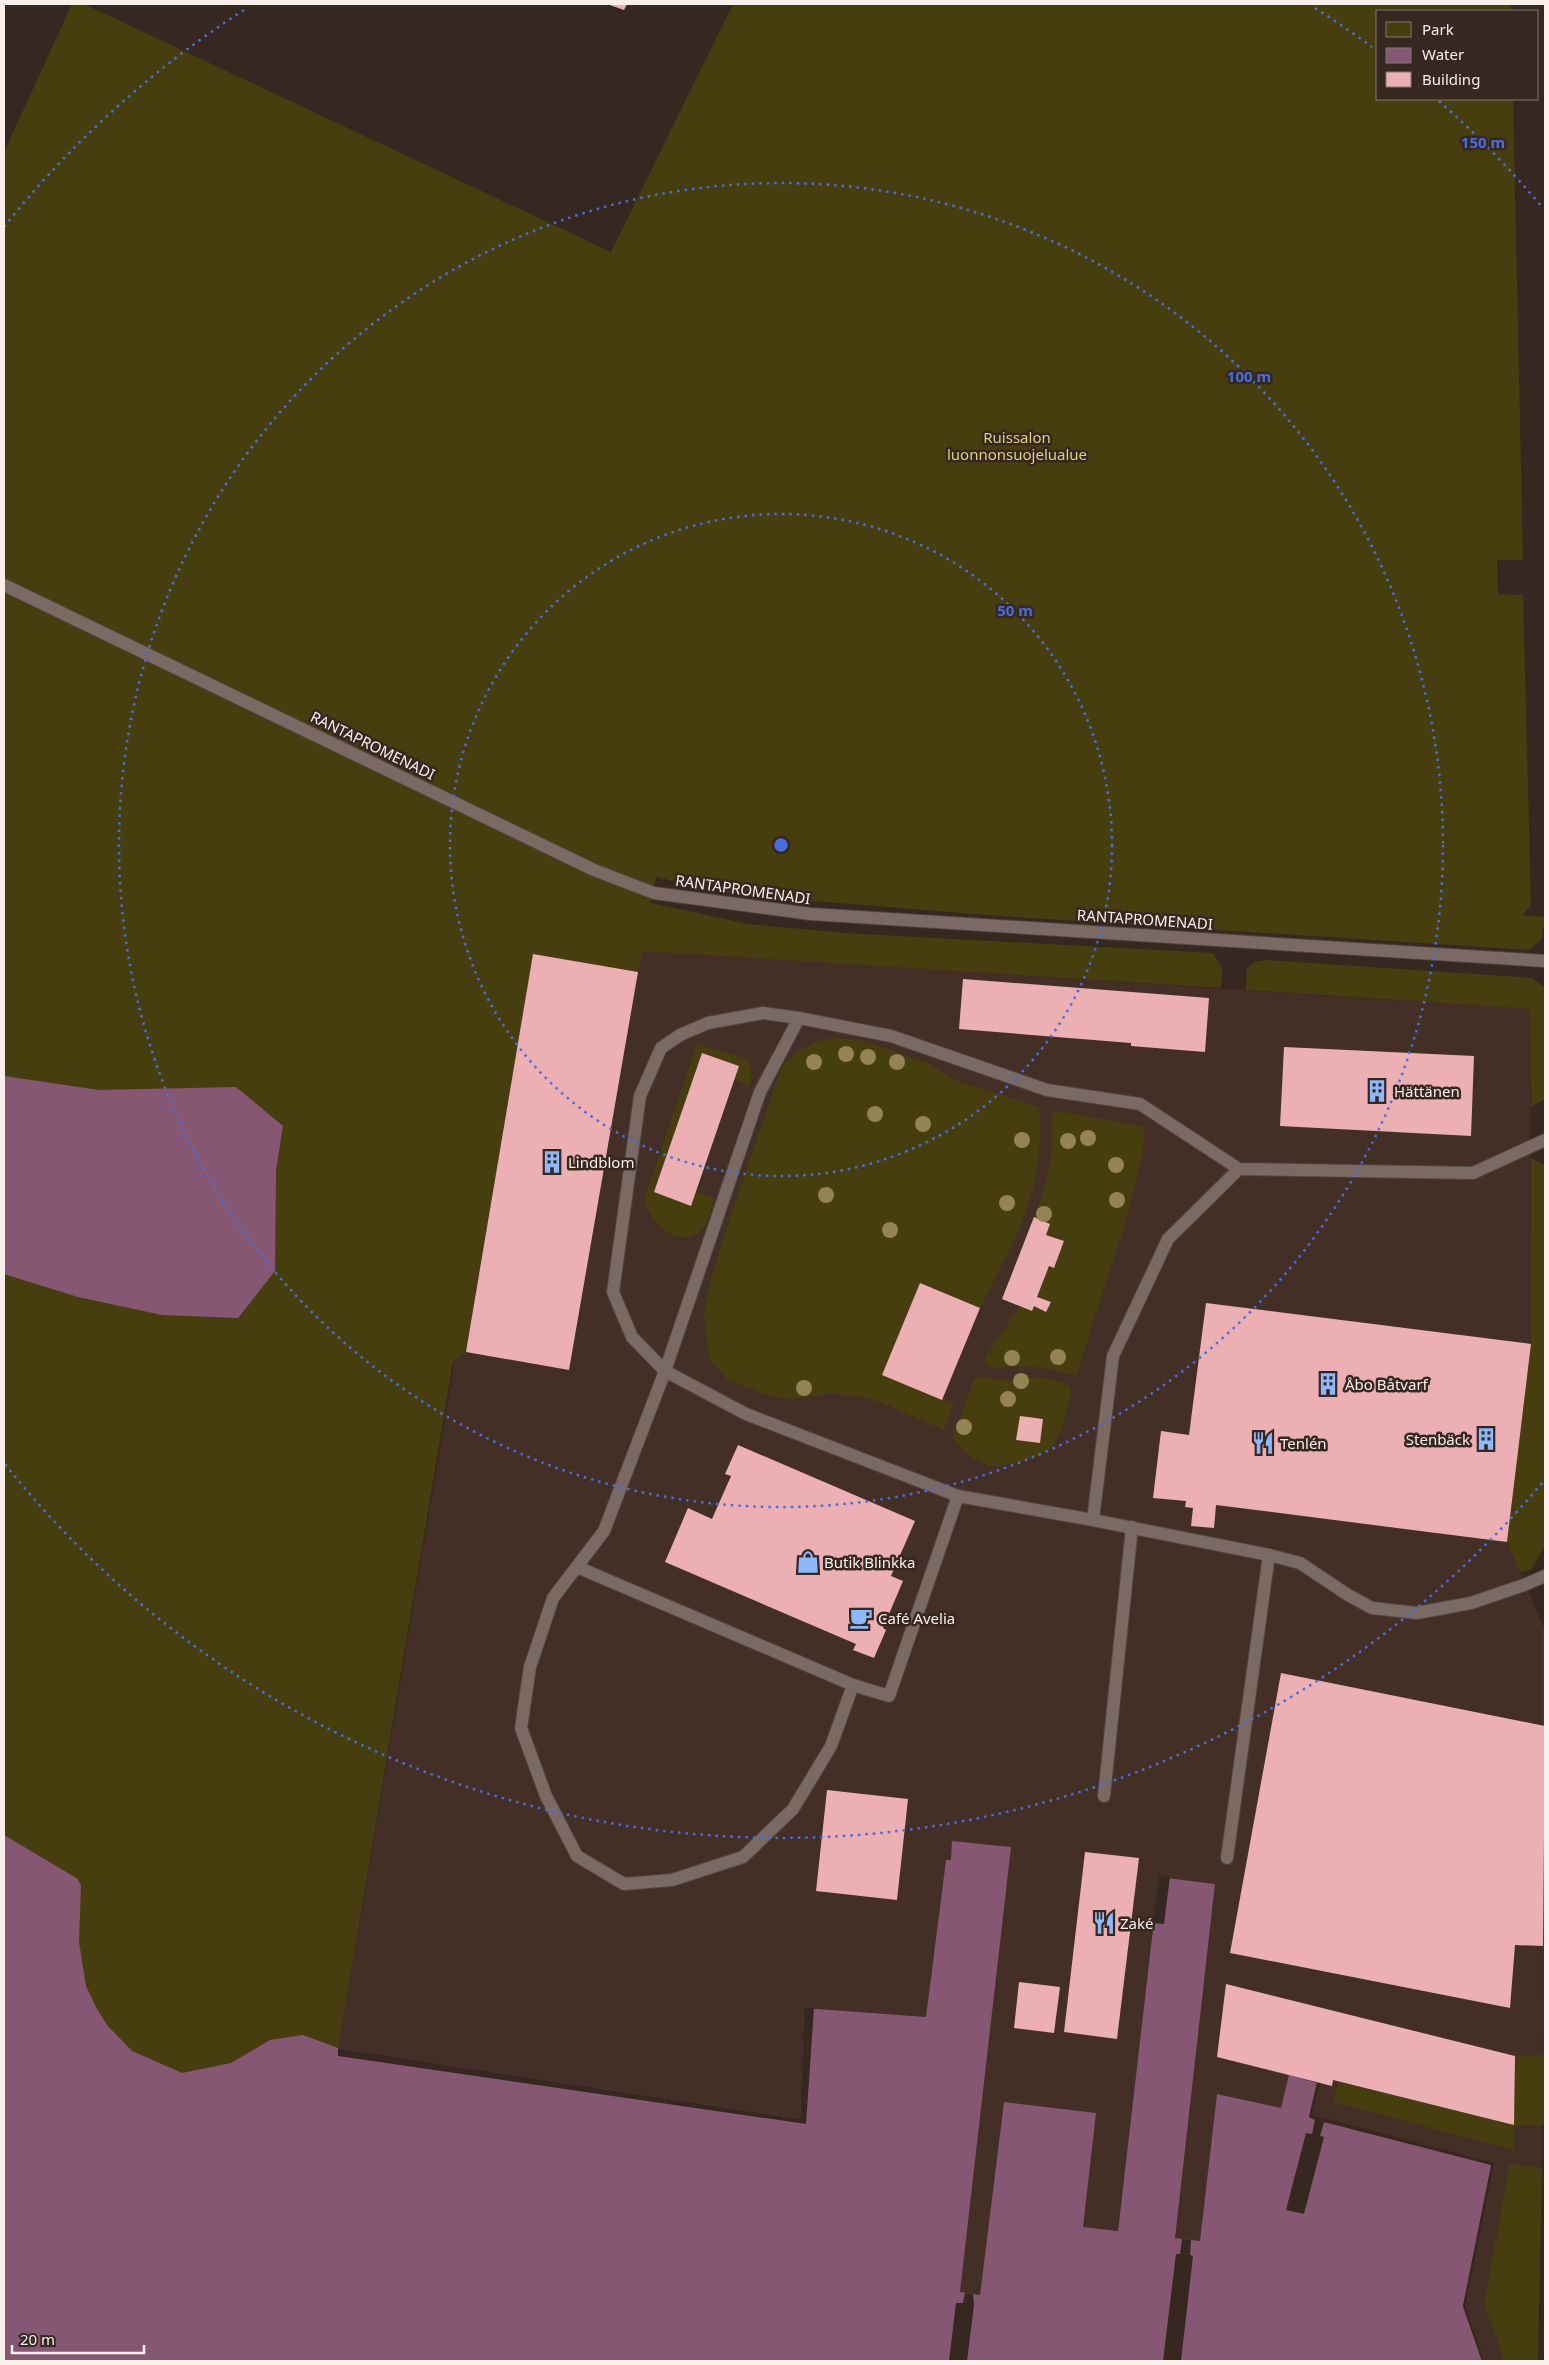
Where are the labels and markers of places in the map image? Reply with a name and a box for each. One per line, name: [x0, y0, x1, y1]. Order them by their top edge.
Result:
centre of rings: [772, 836, 790, 854]
building icon: Hättänen: [1364, 1078, 1390, 1104]
place label: Hättänen: [1394, 1081, 1460, 1101]
building icon: Lindblom: [539, 1149, 565, 1175]
place label: Lindblom: [568, 1152, 634, 1172]
building icon: Åbo Båtvarf: [1315, 1371, 1341, 1397]
place label: Åbo Båtvarf: [1345, 1374, 1429, 1394]
building icon: Stenbäck: [1473, 1426, 1499, 1452]
place label: Stenbäck: [1406, 1429, 1470, 1449]
restaurant icon: Tenlén: [1250, 1430, 1276, 1456]
place label: Tenlén: [1280, 1433, 1327, 1453]
shop icon: Butik Blinkka: [795, 1549, 821, 1575]
place label: Butik Blinkka: [824, 1552, 915, 1572]
cafe icon: Café Avelia: [848, 1605, 874, 1631]
place label: Café Avelia: [878, 1608, 955, 1628]
restaurant icon: Zaké: [1091, 1910, 1117, 1936]
place label: Zaké: [1120, 1913, 1153, 1933]

